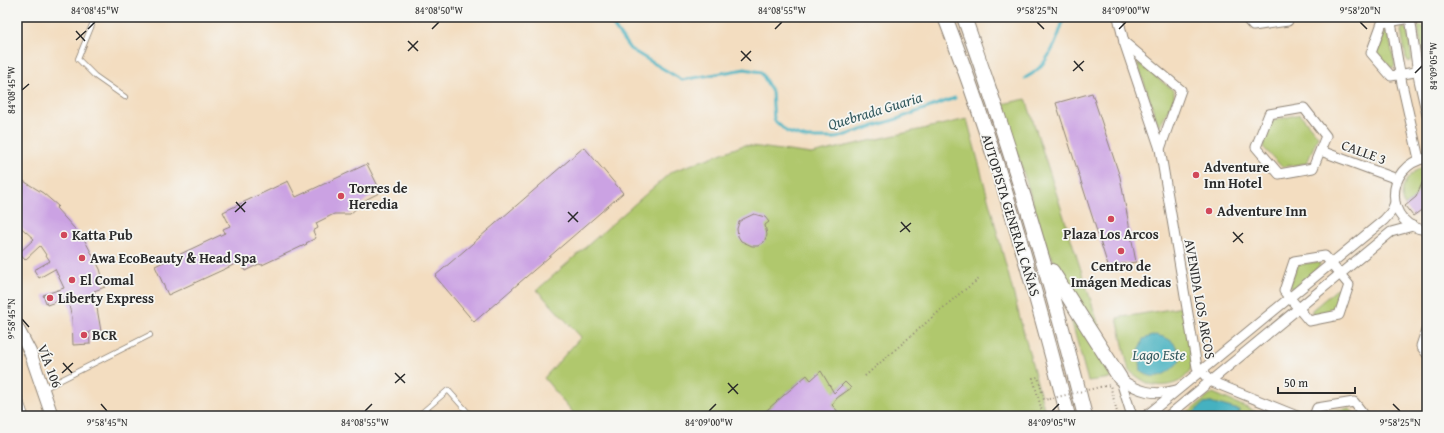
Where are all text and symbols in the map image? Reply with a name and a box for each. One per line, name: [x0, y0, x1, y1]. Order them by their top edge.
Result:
text: 84°08'45"W: [71, 3, 119, 18]
text: 84°08'50"W: [415, 3, 463, 18]
text: 84°08'55"W: [758, 3, 806, 18]
text: 9°58'25"N: [1016, 3, 1058, 18]
text: 84°09'00"W: [1102, 3, 1150, 18]
text: 9°58'20"N: [1339, 3, 1381, 18]
text: 84°09'05"W: [1426, 42, 1441, 90]
text: 84°08'45"W: [4, 66, 19, 114]
water label: Quebrada Guaria: [825, 86, 925, 135]
street label: AUTOPISTA GENERAL CAÑAS: [977, 131, 1045, 299]
street label: CALLE 3: [1339, 135, 1389, 169]
place label: Adventure Inn Hotel: [1204, 157, 1270, 193]
marker: Adventure Inn Hotel: [1191, 170, 1201, 180]
place label: Torres de Heredia: [349, 178, 408, 214]
marker: Torres de Heredia: [336, 191, 346, 201]
place label: Adventure Inn: [1217, 201, 1307, 221]
marker: Adventure Inn: [1204, 206, 1214, 216]
marker: Plaza Los Arcos: [1106, 214, 1116, 224]
place label: Plaza Los Arcos: [1063, 224, 1159, 244]
place label: Katta Pub: [72, 225, 133, 245]
marker: Katta Pub: [59, 230, 69, 240]
street label: AVENIDA LOS ARCOS: [1180, 237, 1220, 361]
marker: Centro de Imágen Medicas: [1116, 246, 1126, 256]
place label: Awa EcoBeauty & Head Spa: [90, 248, 257, 268]
marker: Awa EcoBeauty & Head Spa: [77, 253, 87, 263]
place label: Centro de Imágen Medicas: [1071, 256, 1171, 292]
place label: El Comal: [80, 270, 134, 290]
marker: El Comal: [67, 275, 77, 285]
place label: Liberty Express: [58, 288, 154, 308]
marker: Liberty Express: [45, 293, 55, 303]
text: 9°58'45"N: [4, 298, 19, 340]
place label: BCR: [92, 325, 118, 345]
marker: BCR: [79, 330, 89, 340]
street label: VÍA 106: [33, 341, 68, 391]
water label: Lago Este: [1131, 344, 1186, 365]
scale bar: [1278, 369, 1355, 395]
text: 50 m: [1284, 374, 1308, 391]
text: 9°58'45"N: [86, 415, 128, 430]
text: 84°08'55"W: [341, 415, 389, 430]
text: 84°09'00"W: [685, 415, 733, 430]
text: 84°09'05"W: [1028, 415, 1076, 430]
text: 9°58'25"N: [1379, 415, 1421, 430]

